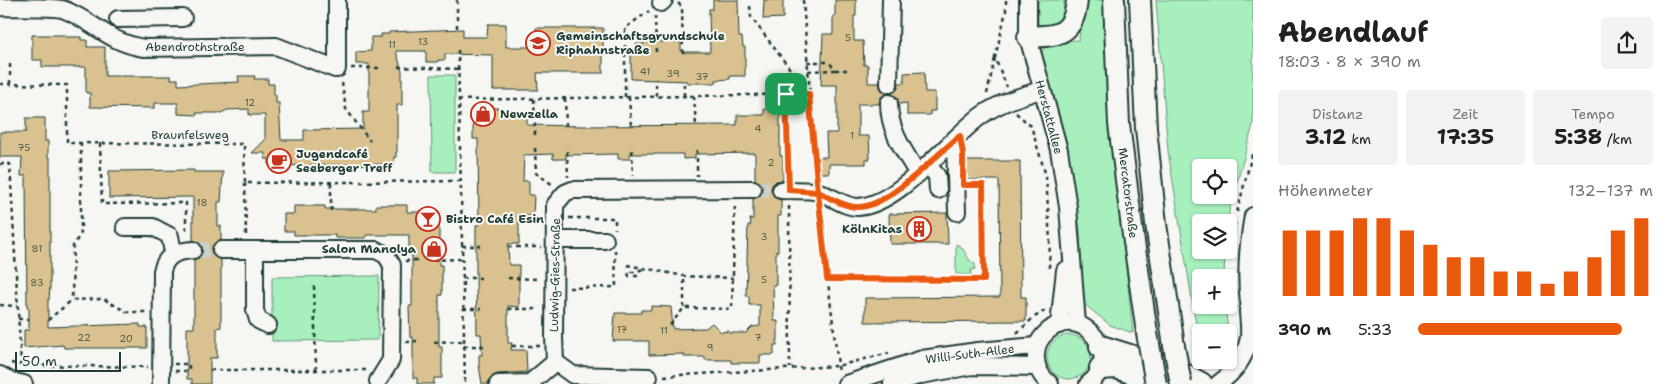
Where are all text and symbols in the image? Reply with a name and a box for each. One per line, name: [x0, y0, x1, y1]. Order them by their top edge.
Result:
text: Abendlauf: [1278, 13, 1428, 51]
button: share: [1601, 17, 1653, 69]
place label: Gemeinschaftsgrundschule Riphahnstraße: [556, 28, 725, 58]
school or university icon: Gemeinschaftsgrundschule Riphahnstraße: [525, 30, 551, 56]
house number: 5: [845, 31, 851, 44]
house number: 13: [418, 35, 428, 48]
house number: 11: [388, 38, 396, 51]
street label: Abendrothstraße: [145, 39, 245, 55]
text: 18:03 · 8 × 390 m: [1278, 51, 1421, 72]
house number: 41: [640, 65, 650, 78]
house number: 39: [666, 67, 680, 80]
house number: 37: [695, 70, 709, 83]
pin: [765, 73, 807, 115]
street label: Herstattallee: [1031, 78, 1067, 156]
icon: arrive: [772, 80, 800, 108]
house number: 12: [245, 96, 255, 109]
shop icon: Newzella: [470, 101, 496, 127]
text: Distanz: [1312, 105, 1363, 123]
text: Zeit: [1453, 105, 1478, 123]
text: Tempo: [1572, 105, 1615, 123]
place label: Newzella: [500, 106, 559, 122]
house number: 4: [755, 122, 762, 135]
text: 3.12: [1305, 123, 1346, 151]
text: 17:35: [1437, 123, 1494, 151]
text: 5:38: [1554, 123, 1602, 151]
street label: Braunfelsweg: [151, 127, 229, 143]
house number: 1: [850, 129, 854, 142]
text: km: [1346, 130, 1371, 148]
text: /km: [1602, 130, 1632, 148]
house number: 75: [18, 141, 30, 154]
place label: Jugendcafé Seeberger Treff: [296, 146, 393, 176]
street label: Mercatorstraße: [1115, 147, 1142, 239]
cafe icon: Jugendcafé Seeberger Treff: [266, 148, 292, 174]
house number: 2: [768, 156, 775, 169]
map controls: [1192, 159, 1237, 369]
button: locate: [1192, 159, 1237, 204]
text: Höhenmeter: [1278, 180, 1373, 201]
text: 132–137 m: [1568, 180, 1653, 201]
house number: 18: [196, 196, 208, 209]
bar icon: Bistro Café Esin: [415, 206, 441, 232]
place label: Bistro Café Esin: [446, 211, 544, 227]
button: layers: [1192, 214, 1237, 259]
building icon: KölnKitas: [906, 216, 932, 242]
street label: Ludwig-Gies-Straße: [546, 218, 564, 332]
place label: KölnKitas: [842, 221, 902, 237]
house number: 3: [761, 230, 768, 243]
shop icon: Salon Manolya: [421, 236, 447, 262]
place label: Salon Manolya: [322, 241, 417, 257]
house number: 81: [32, 242, 42, 255]
button: +: [1192, 269, 1237, 314]
house number: 5: [761, 273, 767, 286]
house number: 83: [30, 276, 44, 289]
text: 390 m: [1278, 319, 1331, 340]
text: 5:33: [1358, 319, 1392, 340]
house number: 17: [617, 323, 627, 336]
house number: 11: [660, 324, 668, 337]
button: −: [1192, 324, 1237, 369]
house number: 22: [77, 331, 91, 344]
house number: 7: [755, 331, 762, 344]
house number: 20: [119, 332, 133, 345]
house number: 9: [707, 341, 714, 354]
street label: Willi-Suth-Allee: [925, 341, 1016, 367]
scale bar: [15, 349, 121, 372]
text: 50 m: [22, 352, 57, 370]

